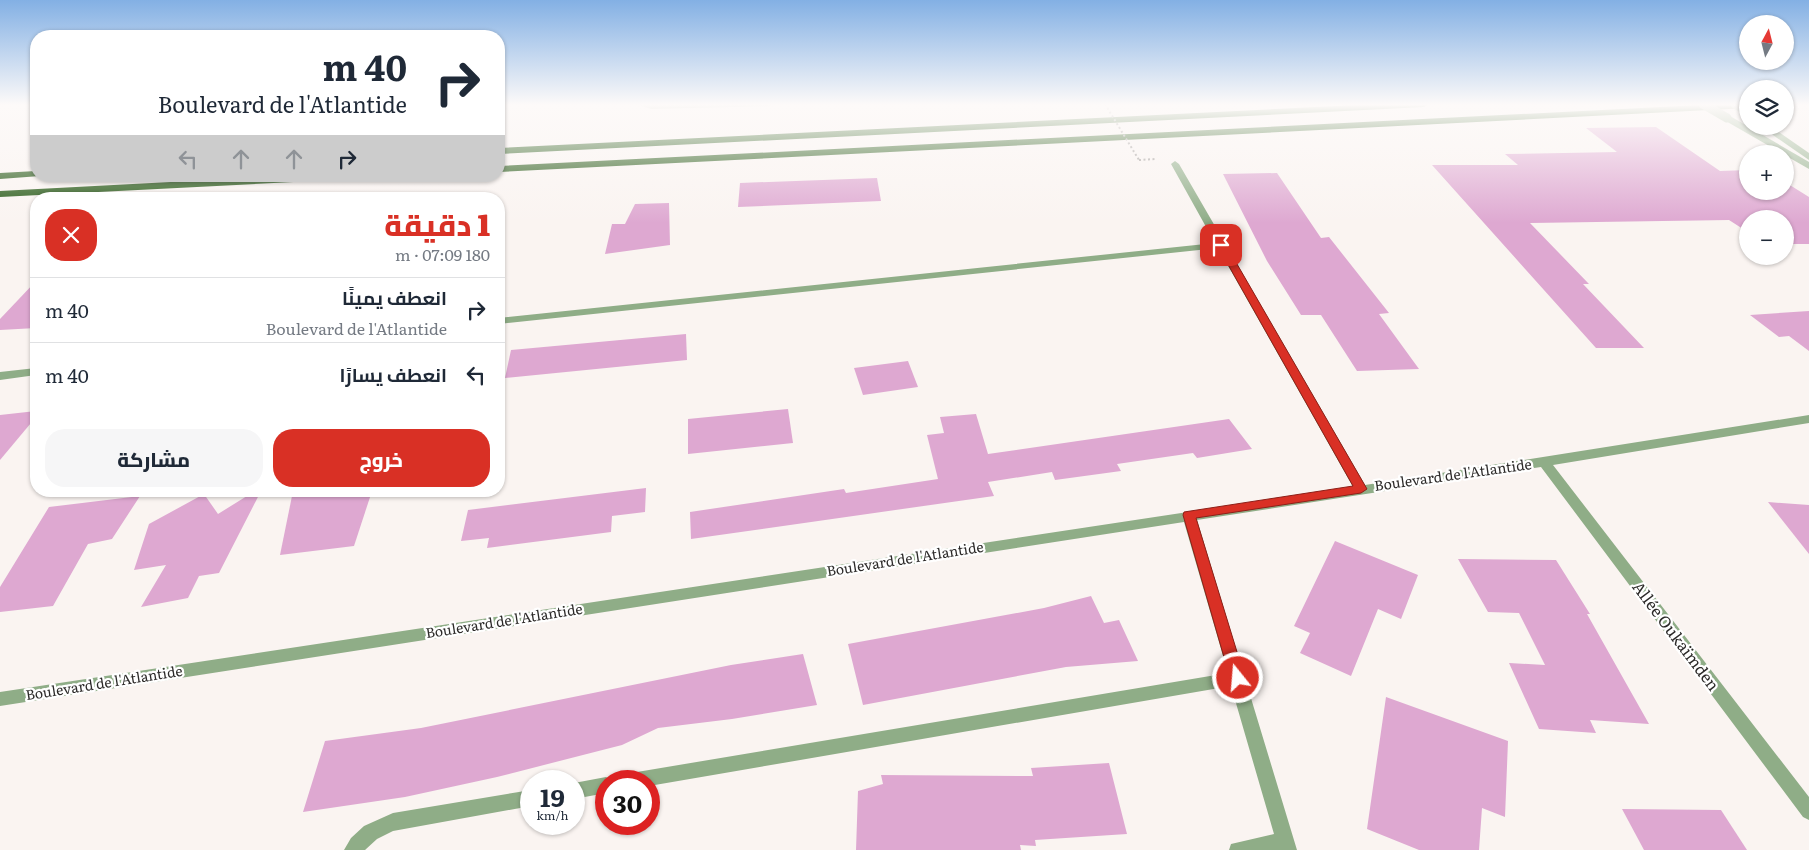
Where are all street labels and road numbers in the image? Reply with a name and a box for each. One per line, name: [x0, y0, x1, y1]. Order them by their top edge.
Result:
street label: Boulevard de l'Atlantide: [1373, 453, 1533, 495]
street label: Boulevard de l'Atlantide: [825, 536, 985, 580]
street label: Allée Oukaïmden: [1628, 575, 1726, 696]
street label: Boulevard de l'Atlantide: [424, 598, 584, 642]
street label: Boulevard de l'Atlantide: [24, 660, 184, 704]

